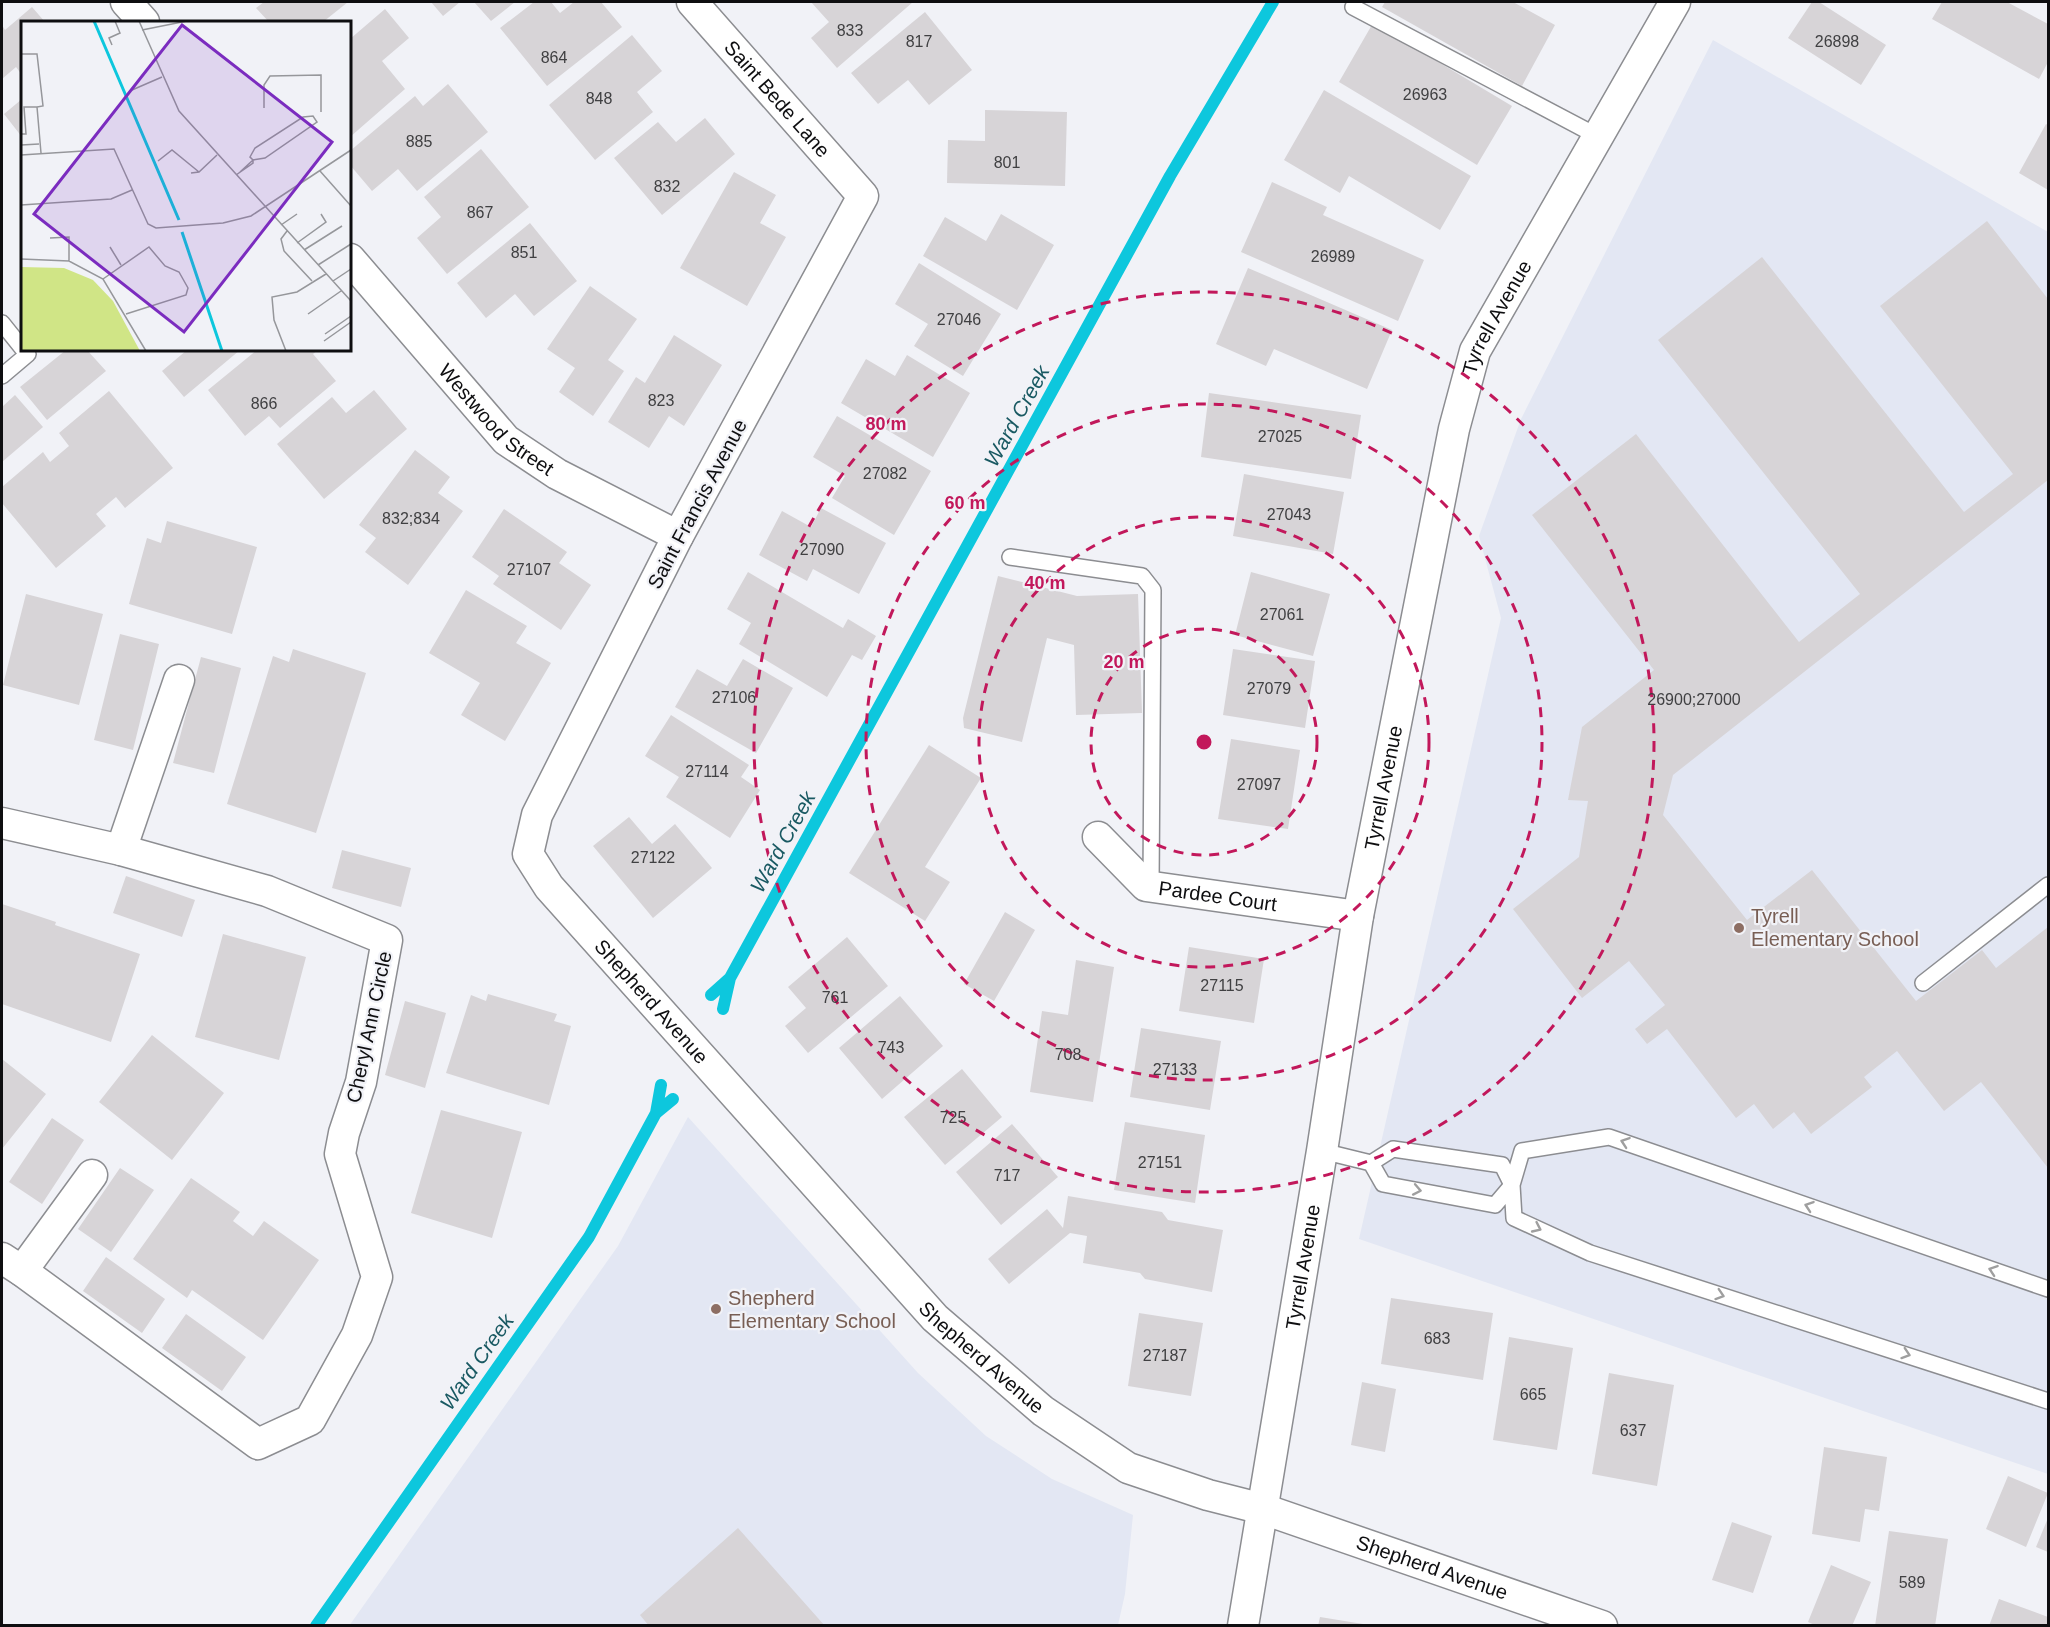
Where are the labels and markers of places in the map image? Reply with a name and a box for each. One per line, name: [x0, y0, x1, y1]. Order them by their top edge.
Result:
centre of rings: [1194, 732, 1214, 752]
place label: Tyrell Elementary School: [1751, 905, 1919, 950]
marker: Tyrell Elementary School: [1732, 921, 1746, 935]
place label: Shepherd Elementary School: [728, 1287, 896, 1332]
marker: Shepherd Elementary School: [709, 1302, 723, 1316]

